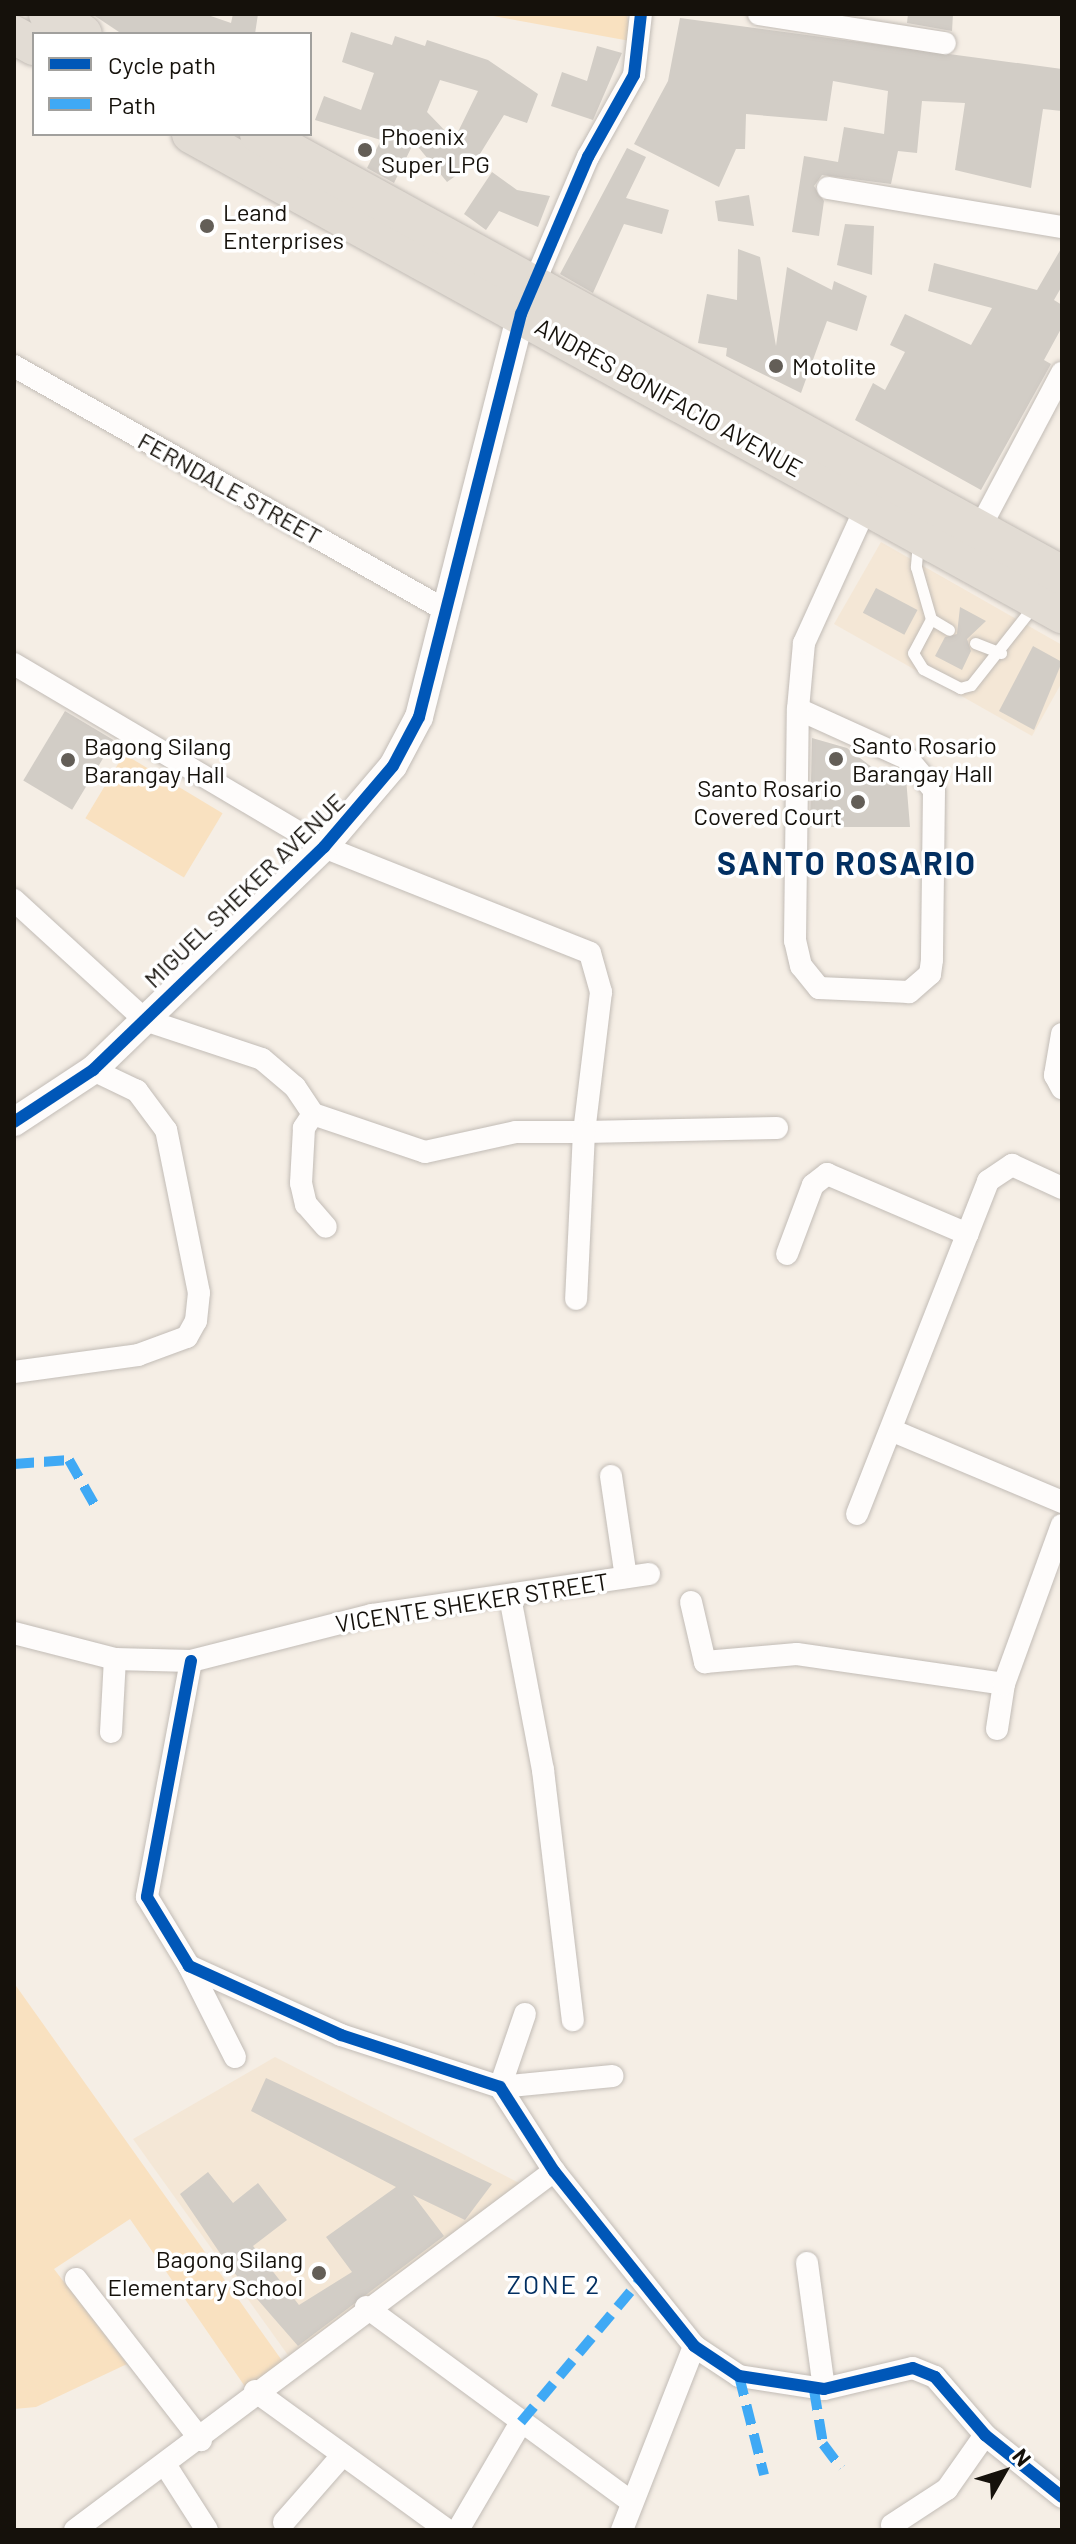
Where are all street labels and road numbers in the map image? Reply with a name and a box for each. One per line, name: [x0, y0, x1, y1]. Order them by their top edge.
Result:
street label: ANDRES BONIFACIO AVENUE: [530, 311, 808, 483]
street label: FERNDALE STREET: [133, 426, 327, 550]
street label: MIGUEL SHEKER AVENUE: [138, 787, 350, 993]
street label: VICENTE SHEKER STREET: [333, 1566, 611, 1638]

